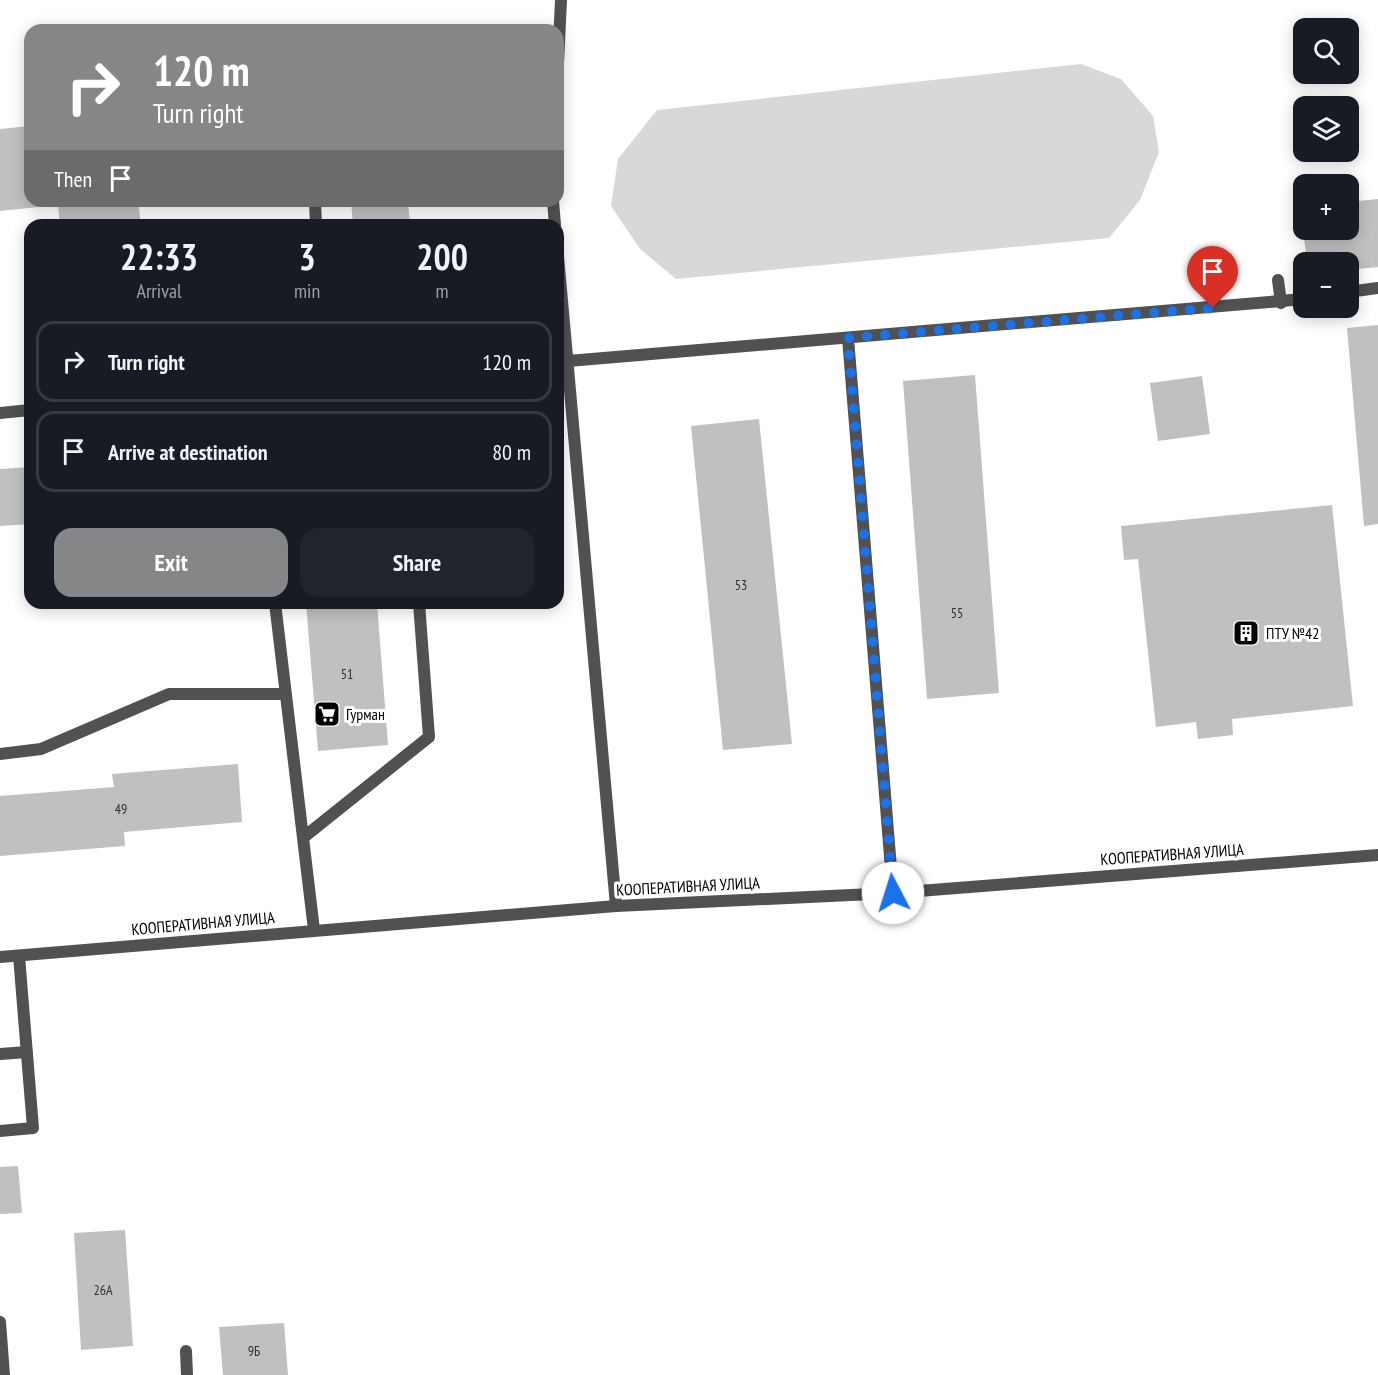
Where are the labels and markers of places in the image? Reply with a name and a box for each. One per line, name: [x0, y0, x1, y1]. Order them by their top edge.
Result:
pin: [1187, 246, 1238, 308]
building icon: ПТУ №42: [1231, 618, 1261, 648]
place label: ПТУ №42: [1266, 623, 1319, 643]
supermarket icon: Гурман: [312, 699, 342, 729]
place label: Гурман: [346, 704, 385, 724]

